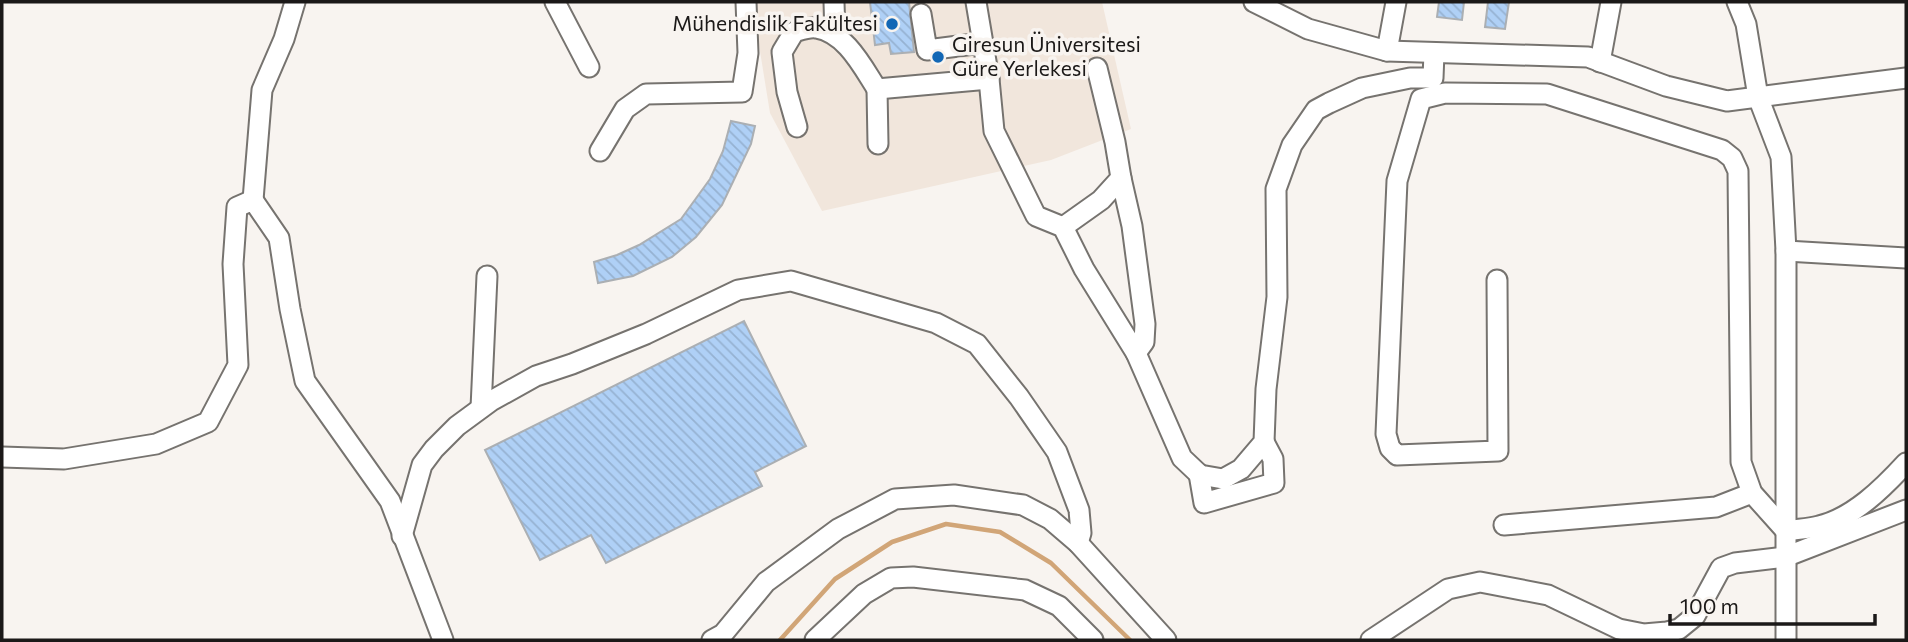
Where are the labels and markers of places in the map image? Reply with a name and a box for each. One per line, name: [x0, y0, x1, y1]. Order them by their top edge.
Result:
place label: Mühendislik Fakültesi: [672, 10, 878, 35]
marker: Mühendislik Fakültesi: [884, 16, 900, 32]
place label: Giresun Üniversitesi Güre Yerlekesi: [952, 31, 1141, 80]
marker: Giresun Üniversitesi Güre Yerlekesi: [930, 49, 946, 65]

